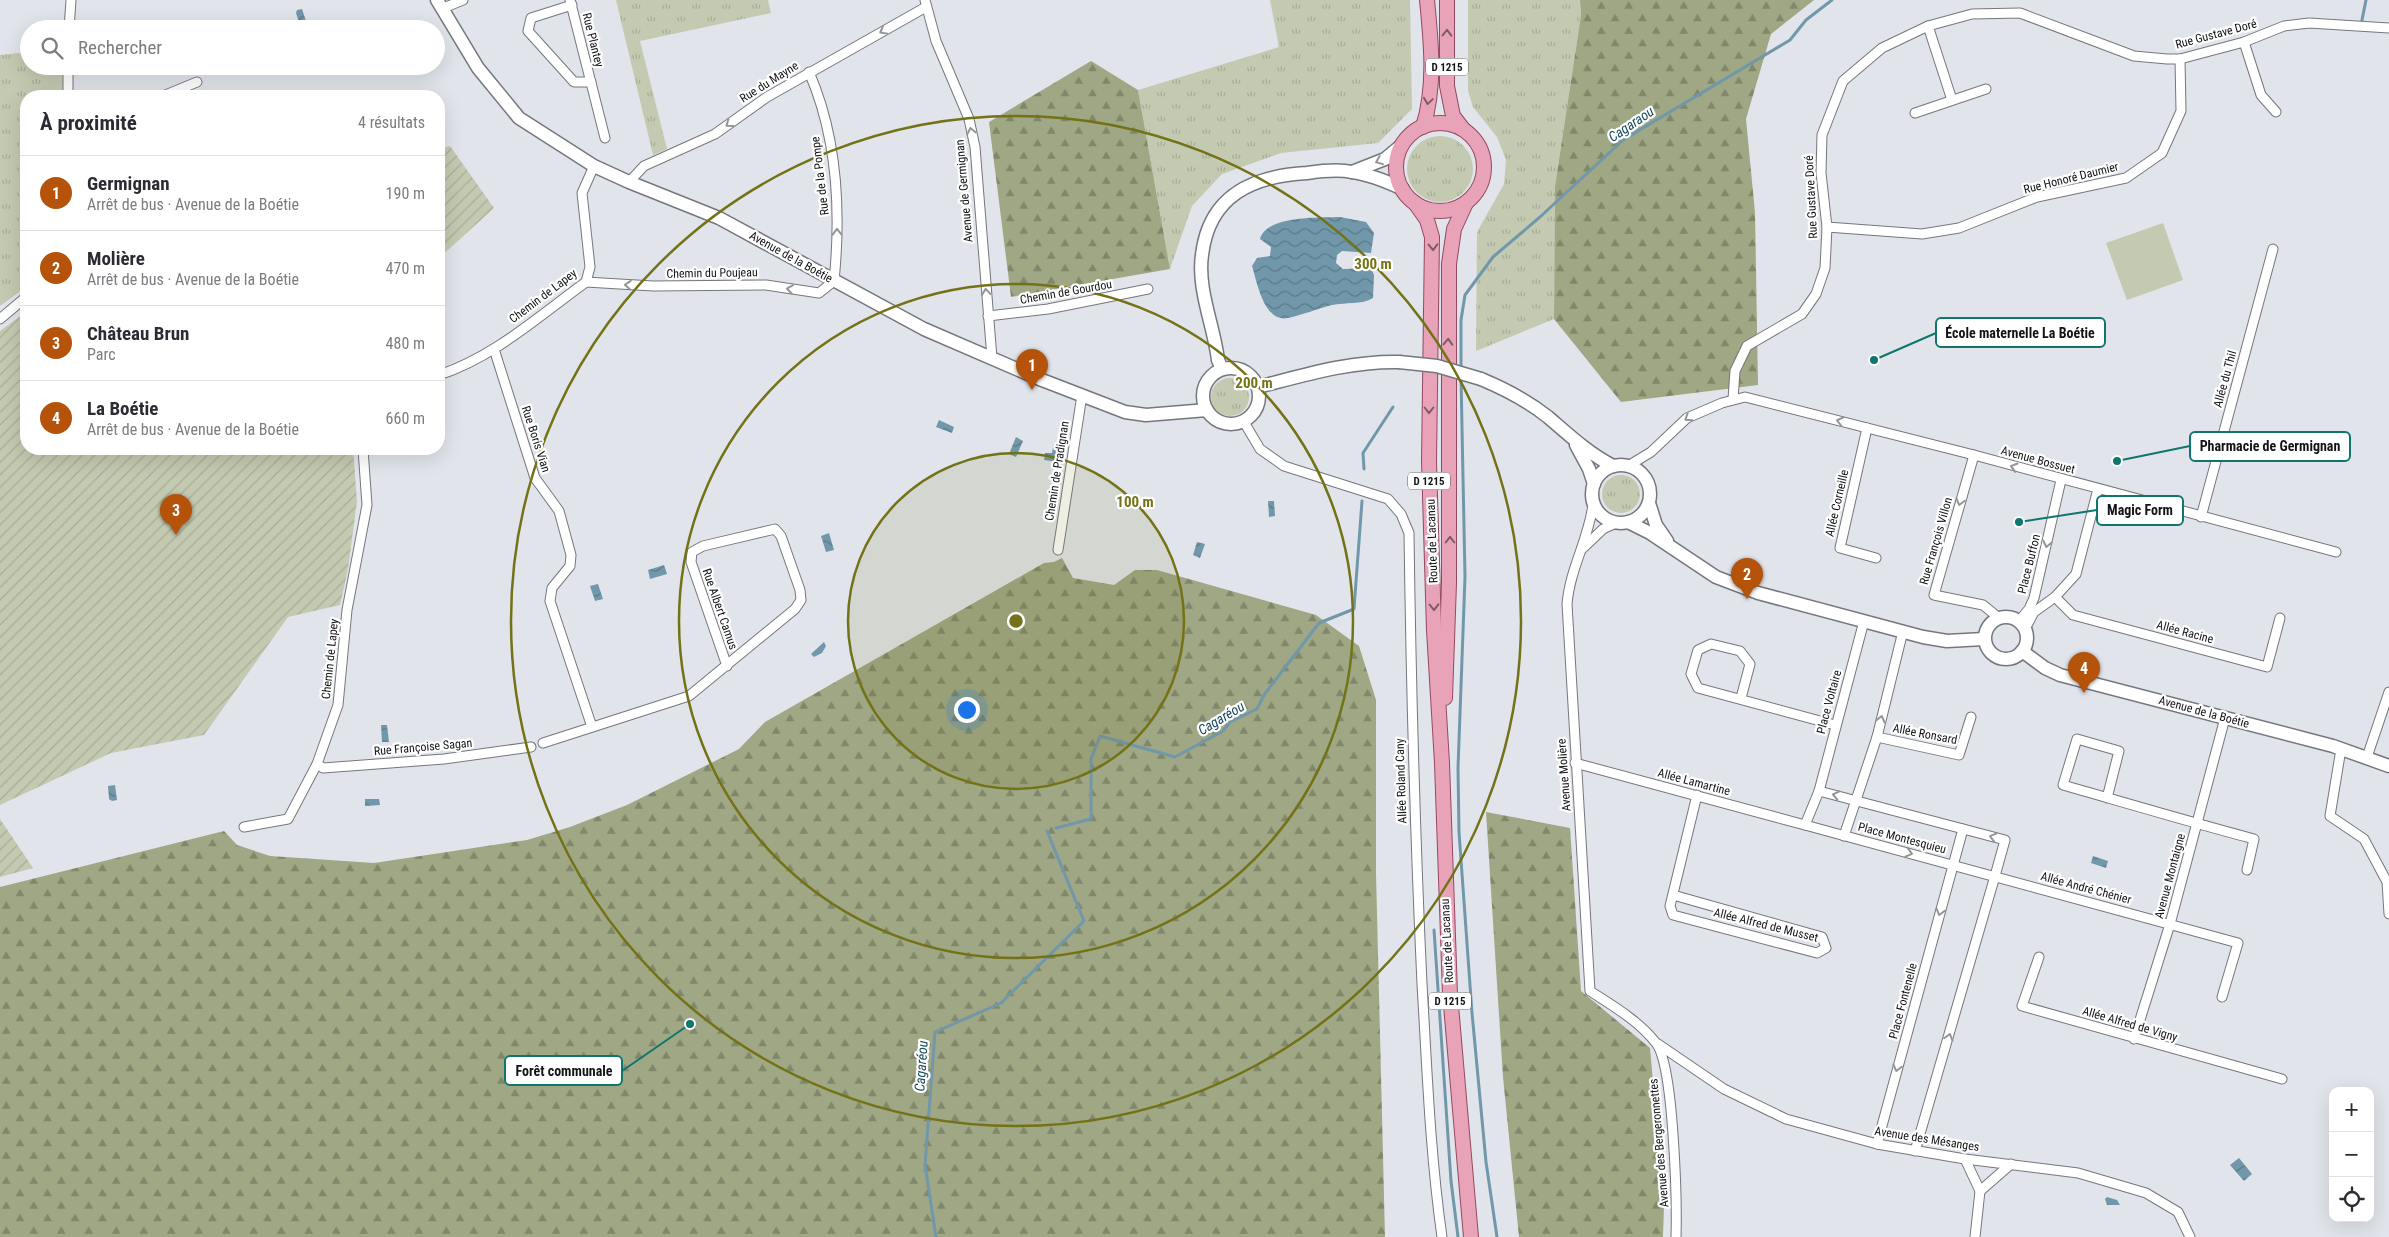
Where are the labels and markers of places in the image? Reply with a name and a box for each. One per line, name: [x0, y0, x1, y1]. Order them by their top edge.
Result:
callout: École maternelle La Boétie: [1936, 318, 2105, 347]
pin: 1: [1016, 349, 1048, 390]
callout: Pharmacie de Germignan: [2190, 432, 2350, 461]
pin: 3: [160, 494, 192, 535]
callout: Magic Form: [2097, 496, 2183, 525]
pin: 2: [1731, 558, 1763, 599]
centre of rings: [1007, 612, 1025, 630]
pin: 4: [2068, 652, 2100, 693]
callout: Forêt communale: [505, 1056, 622, 1085]

